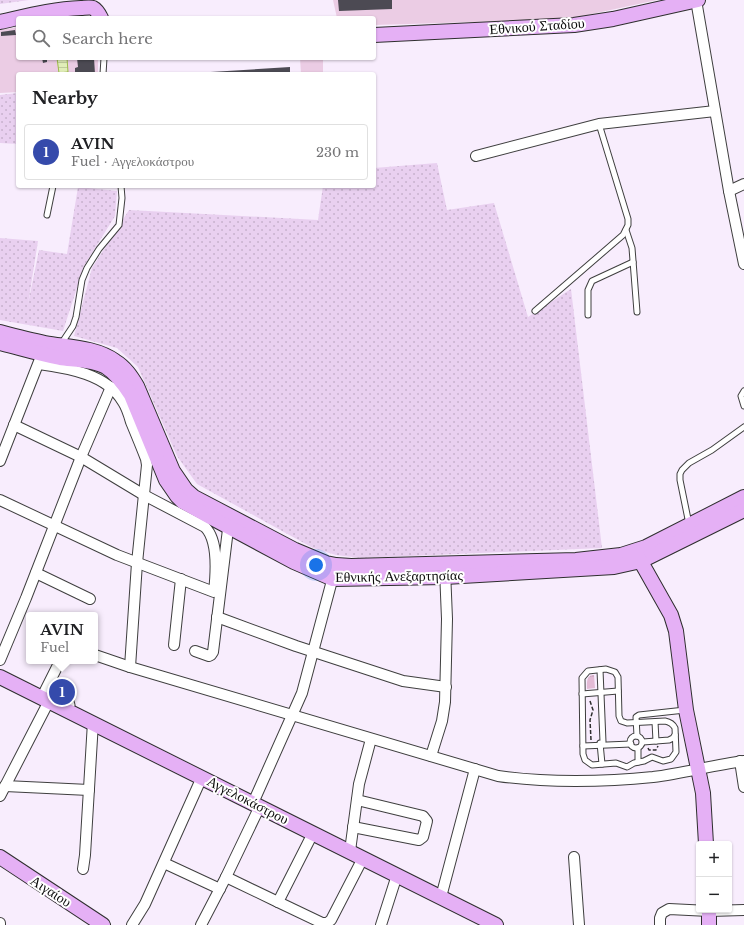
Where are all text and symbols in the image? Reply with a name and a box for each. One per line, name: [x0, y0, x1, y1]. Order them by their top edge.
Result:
street label: Εθνικού Σταδίου: [489, 14, 585, 38]
search box: [16, 16, 376, 60]
icon: search: [30, 27, 52, 49]
text: Search here: [62, 29, 153, 48]
text: Nearby: [32, 88, 98, 109]
text: AVIN: [71, 134, 115, 153]
text: 1: [43, 144, 49, 161]
text: 230 m: [316, 144, 359, 161]
text: Fuel · Αγγελοκάστρου: [71, 153, 194, 170]
your location: [306, 555, 326, 575]
street label: Εθνικής Ανεξαρτησίας: [335, 566, 463, 586]
popup: [26, 612, 98, 664]
text: AVIN: [40, 620, 84, 639]
text: Fuel: [40, 639, 69, 656]
pin: 1: [49, 677, 75, 707]
street label: Αγγελοκάστρου: [204, 772, 292, 828]
map controls: [696, 841, 732, 913]
button: +: [696, 841, 732, 877]
street label: Αιγαίου: [27, 871, 75, 911]
button: −: [696, 877, 732, 913]

